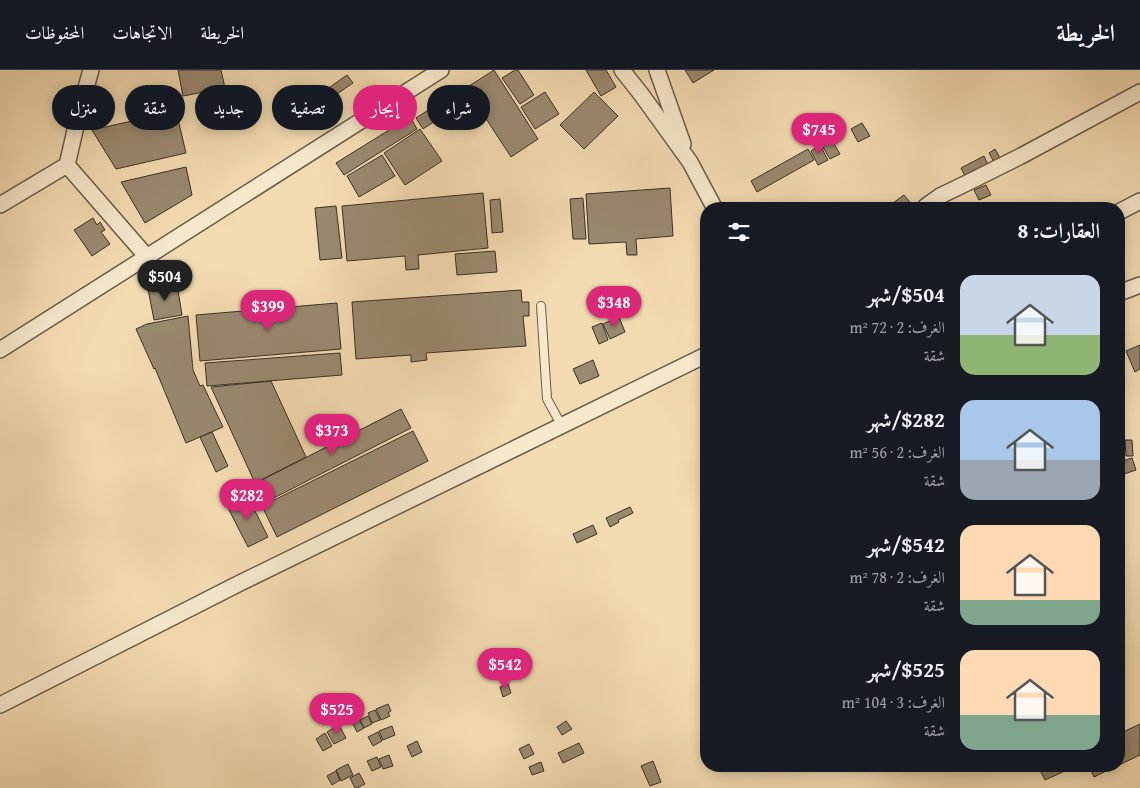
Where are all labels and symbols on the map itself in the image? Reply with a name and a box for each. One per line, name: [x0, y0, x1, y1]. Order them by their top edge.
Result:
pin: $745: [789, 112, 849, 155]
pin: $504: [135, 260, 195, 302]
pin: $348: [584, 286, 644, 328]
pin: $399: [238, 290, 298, 332]
pin: $373: [302, 414, 362, 456]
pin: $282: [217, 478, 277, 521]
pin: $542: [475, 648, 535, 690]
pin: $525: [307, 692, 367, 735]

